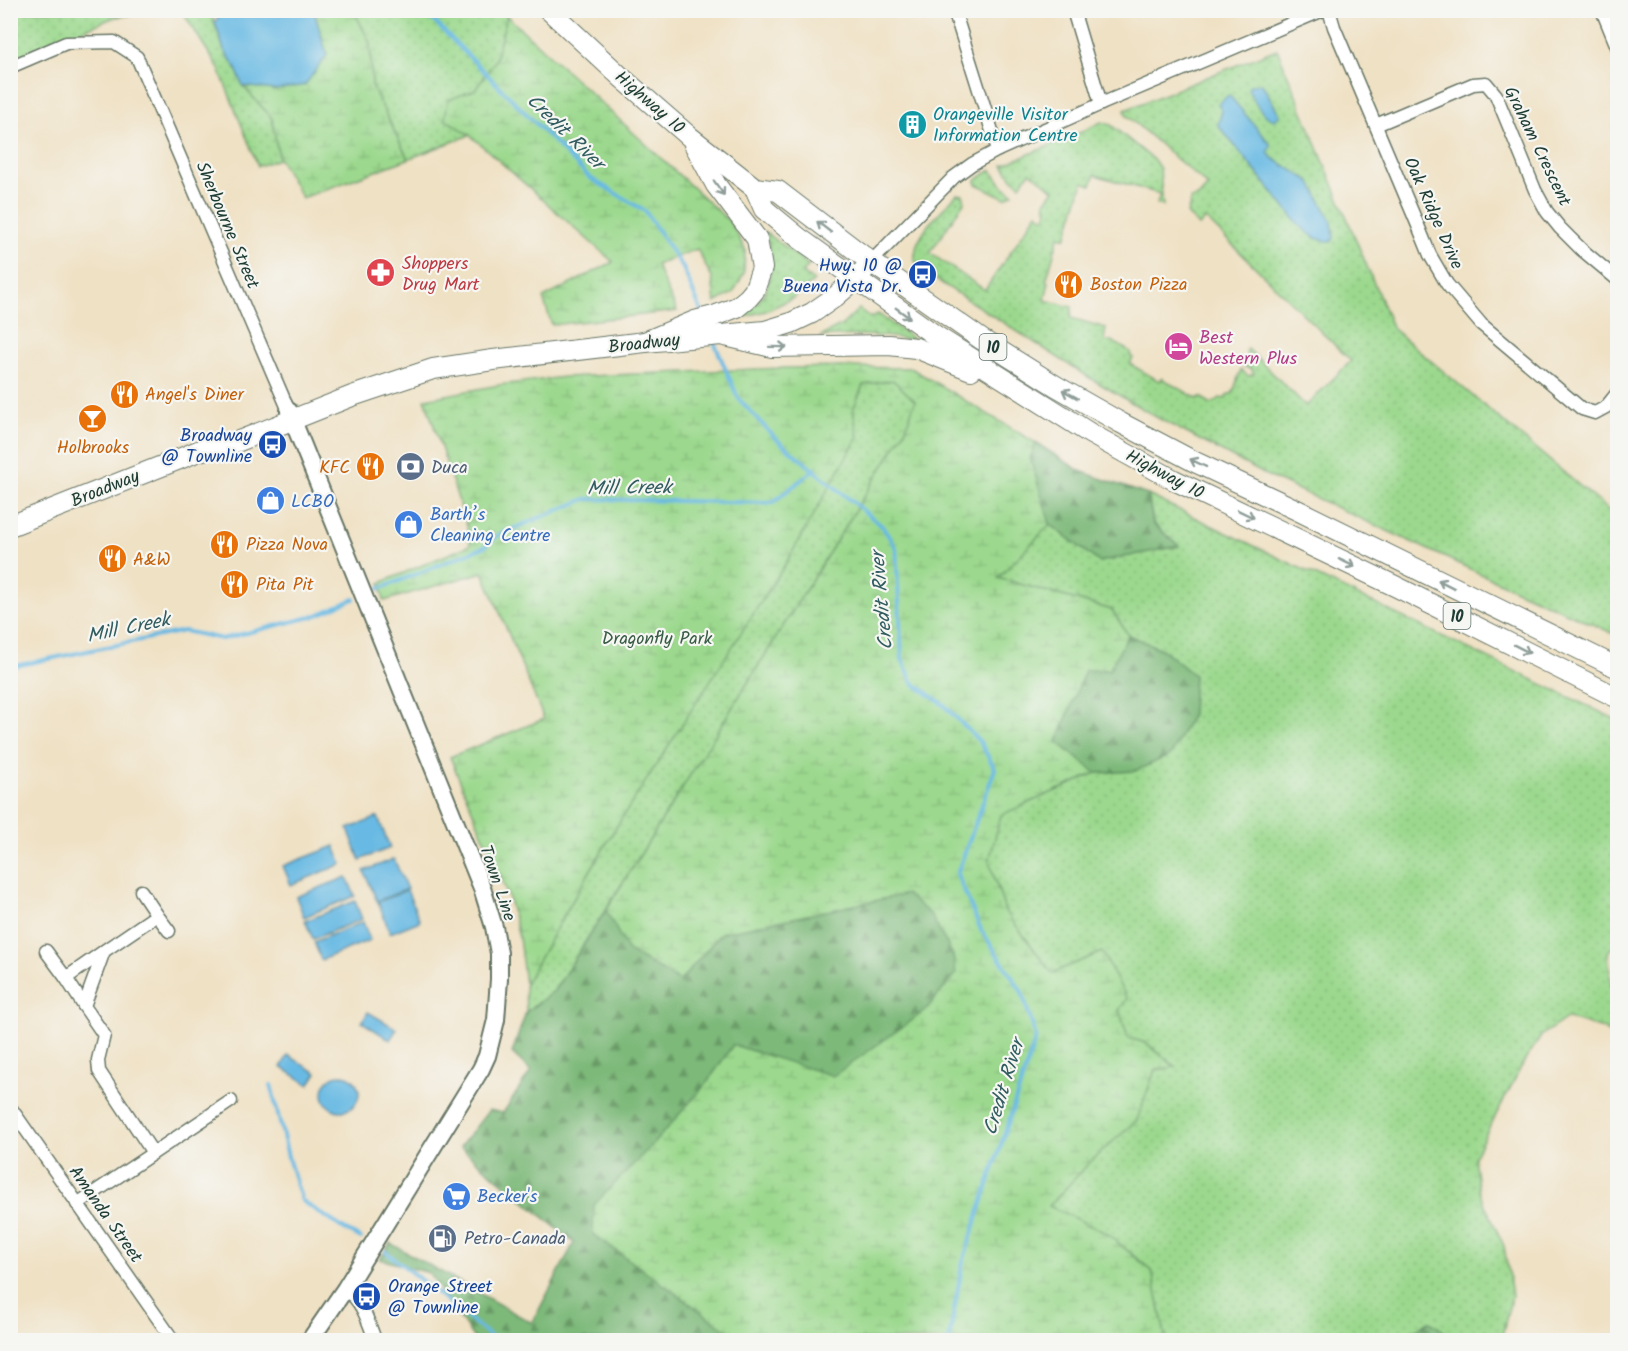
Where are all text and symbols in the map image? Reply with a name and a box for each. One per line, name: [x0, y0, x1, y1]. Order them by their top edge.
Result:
street label: Highway 10: [607, 64, 691, 142]
street label: Graham Crescent: [1495, 82, 1579, 212]
water label: Credit River: [518, 87, 614, 181]
place label: Orangeville Visitor Information Centre: [933, 101, 1078, 151]
building icon: Orangeville Visitor Information Centre: [896, 108, 928, 140]
street label: Oak Ridge Drive: [1395, 153, 1470, 274]
street label: Sherbourne Street: [187, 157, 267, 295]
one-way arrow: [712, 179, 725, 196]
one-way arrow: [817, 220, 833, 233]
place label: Shoppers Drug Mart: [402, 250, 481, 300]
place label: Hwy. 10 @ Buena Vista Dr.: [783, 252, 902, 302]
pharmacy icon: Shoppers Drug Mart: [365, 257, 397, 289]
bus stop icon: Hwy. 10 @ Buena Vista Dr.: [907, 259, 939, 291]
restaurant icon: Boston Pizza: [1053, 268, 1085, 300]
place label: Boston Pizza: [1090, 271, 1188, 300]
one-way arrow: [895, 307, 911, 319]
place label: Best Western Plus: [1199, 324, 1298, 374]
street label: Broadway: [607, 326, 682, 363]
hotel icon: Best Western Plus: [1162, 331, 1194, 363]
road number: 10: [980, 334, 1006, 360]
one-way arrow: [768, 341, 788, 352]
restaurant icon: Angel's Diner: [108, 378, 140, 410]
place label: Angel's Diner: [145, 381, 245, 410]
one-way arrow: [1062, 388, 1079, 400]
bar icon: Holbrooks: [77, 402, 109, 434]
place label: Broadway @ Townline: [162, 422, 253, 472]
bus stop icon: Broadway @ Townline: [257, 429, 289, 461]
place label: Holbrooks: [57, 434, 130, 463]
street label: Highway 10: [1120, 442, 1209, 508]
restaurant icon: KFC: [355, 451, 387, 483]
bank icon: Duca: [394, 451, 426, 483]
place label: KFC: [319, 454, 350, 483]
place label: Duca: [431, 454, 468, 483]
one-way arrow: [1190, 457, 1208, 468]
street label: Broadway: [67, 462, 145, 516]
water label: Mill Creek: [587, 472, 674, 506]
shop icon: LCBO: [254, 485, 286, 517]
place label: LCBO: [291, 488, 334, 517]
place label: Barth’s Cleaning Centre: [430, 501, 550, 551]
shop icon: Barth’s Cleaning Centre: [393, 508, 425, 540]
one-way arrow: [1237, 509, 1255, 521]
restaurant icon: Pizza Nova: [209, 528, 241, 560]
place label: Pizza Nova: [246, 531, 328, 560]
restaurant icon: A&W: [96, 543, 128, 575]
place label: A&W: [133, 546, 171, 575]
water label: Credit River: [862, 546, 903, 651]
one-way arrow: [1338, 557, 1356, 569]
restaurant icon: Pita Pit: [219, 568, 251, 600]
place label: Pita Pit: [256, 571, 315, 600]
one-way arrow: [1437, 578, 1455, 589]
road number: 10: [1444, 603, 1470, 629]
water label: Mill Creek: [84, 604, 176, 653]
park label: Dragonfly Park: [602, 625, 713, 654]
one-way arrow: [1513, 644, 1531, 656]
street label: Town Line: [470, 842, 523, 925]
water label: Credit River: [975, 1032, 1036, 1139]
street label: Amanda Street: [60, 1160, 150, 1271]
supermarket icon: Becker's: [440, 1180, 472, 1212]
place label: Becker's: [477, 1183, 538, 1212]
fuel station icon: Petro-Canada: [427, 1222, 459, 1254]
place label: Petro-Canada: [464, 1225, 566, 1254]
place label: Orange Street @ Townline: [388, 1273, 494, 1323]
bus stop icon: Orange Street @ Townline: [351, 1280, 383, 1312]

